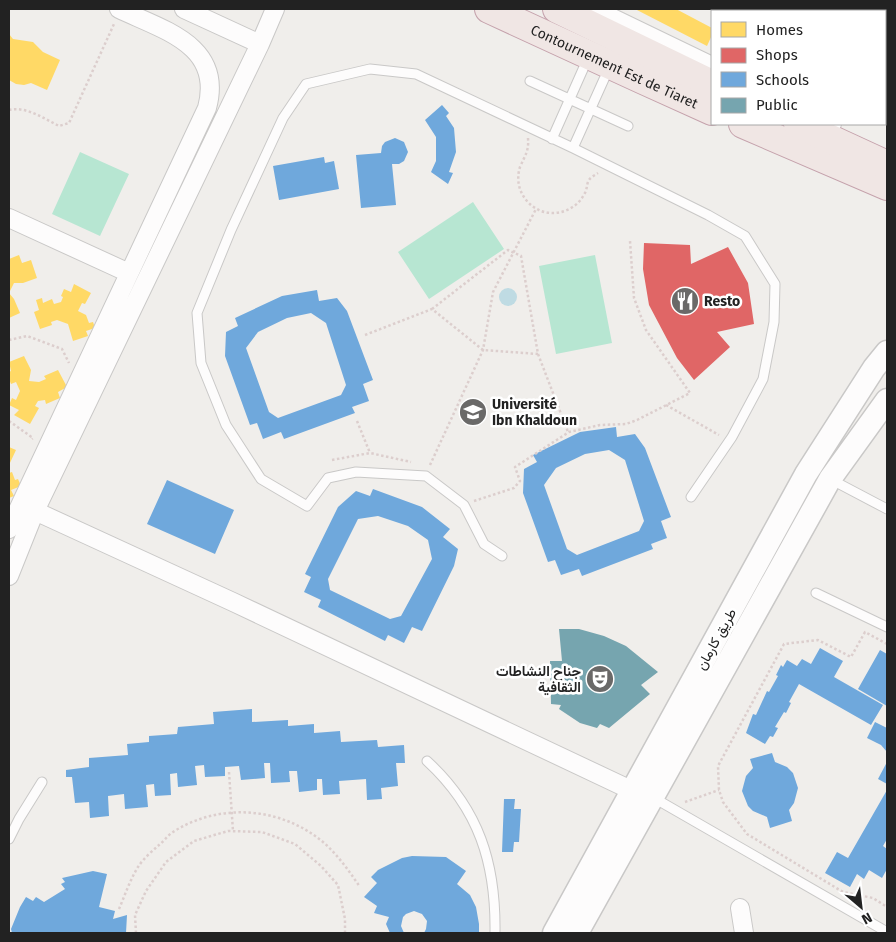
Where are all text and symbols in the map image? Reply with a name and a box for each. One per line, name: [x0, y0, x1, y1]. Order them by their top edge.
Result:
legend: [711, 10, 886, 125]
street label: Contournement Est de Tiaret: [528, 21, 701, 113]
text: Homes: [756, 21, 803, 39]
text: Shops: [756, 46, 798, 64]
text: Schools: [756, 71, 809, 89]
text: Public: [756, 96, 798, 114]
restaurant icon: Resto: [670, 286, 700, 316]
place label: Resto: [704, 293, 740, 310]
place label: Université Ibn Khaldoun: [492, 396, 577, 429]
school or university icon: Université Ibn Khaldoun: [458, 397, 488, 427]
street label: طريق كارمان: [693, 606, 740, 673]
place label: جناح النشاطات الثقافية: [496, 663, 581, 696]
theatre icon: جناح النشاطات الثقافية: [585, 664, 615, 694]
north arrow: [836, 882, 886, 932]
text: N: [859, 908, 875, 928]

